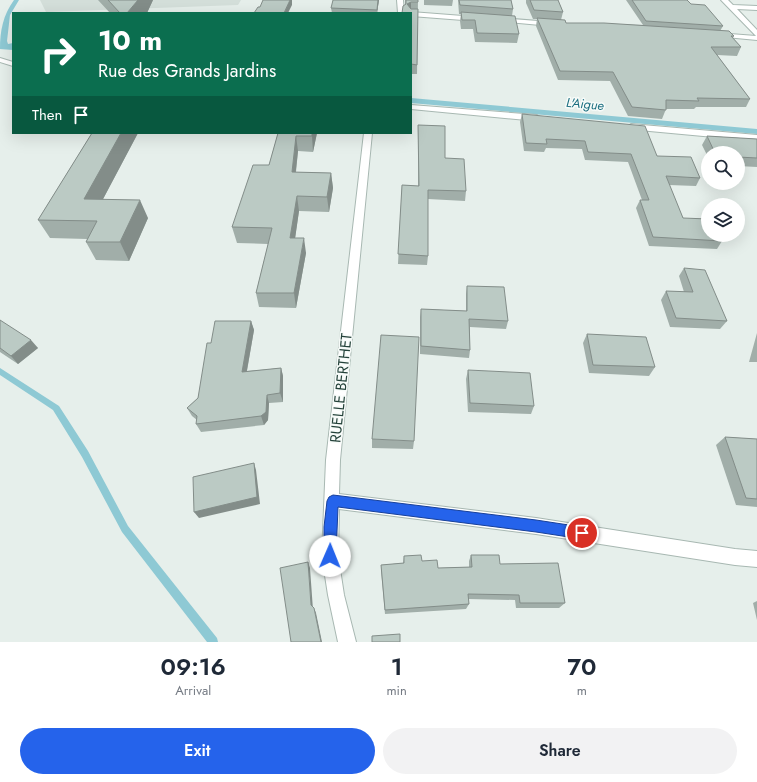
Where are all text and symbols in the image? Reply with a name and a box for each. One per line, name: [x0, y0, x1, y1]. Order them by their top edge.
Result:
text: 10 m: [98, 20, 162, 61]
icon: right: [32, 28, 84, 80]
text: Rue des Grands Jardins: [98, 58, 276, 84]
water label: L'Aigue: [565, 93, 605, 115]
text: Then: [32, 104, 62, 126]
icon: arrive: [70, 104, 92, 126]
map controls: [701, 146, 745, 242]
button: search: [701, 146, 745, 190]
button: layers: [701, 198, 745, 242]
street label: RUELLE BERTHET: [324, 332, 358, 444]
pin: [565, 516, 599, 550]
icon: arrive: [571, 522, 593, 544]
position arrow: [309, 535, 351, 577]
text: 09:16: [160, 649, 226, 684]
text: 1: [391, 649, 402, 684]
text: 70: [567, 649, 597, 684]
text: Arrival: [175, 681, 211, 700]
text: min: [386, 681, 407, 700]
text: m: [577, 681, 587, 700]
button: Exit: [20, 728, 375, 774]
button: Share: [383, 728, 737, 774]

